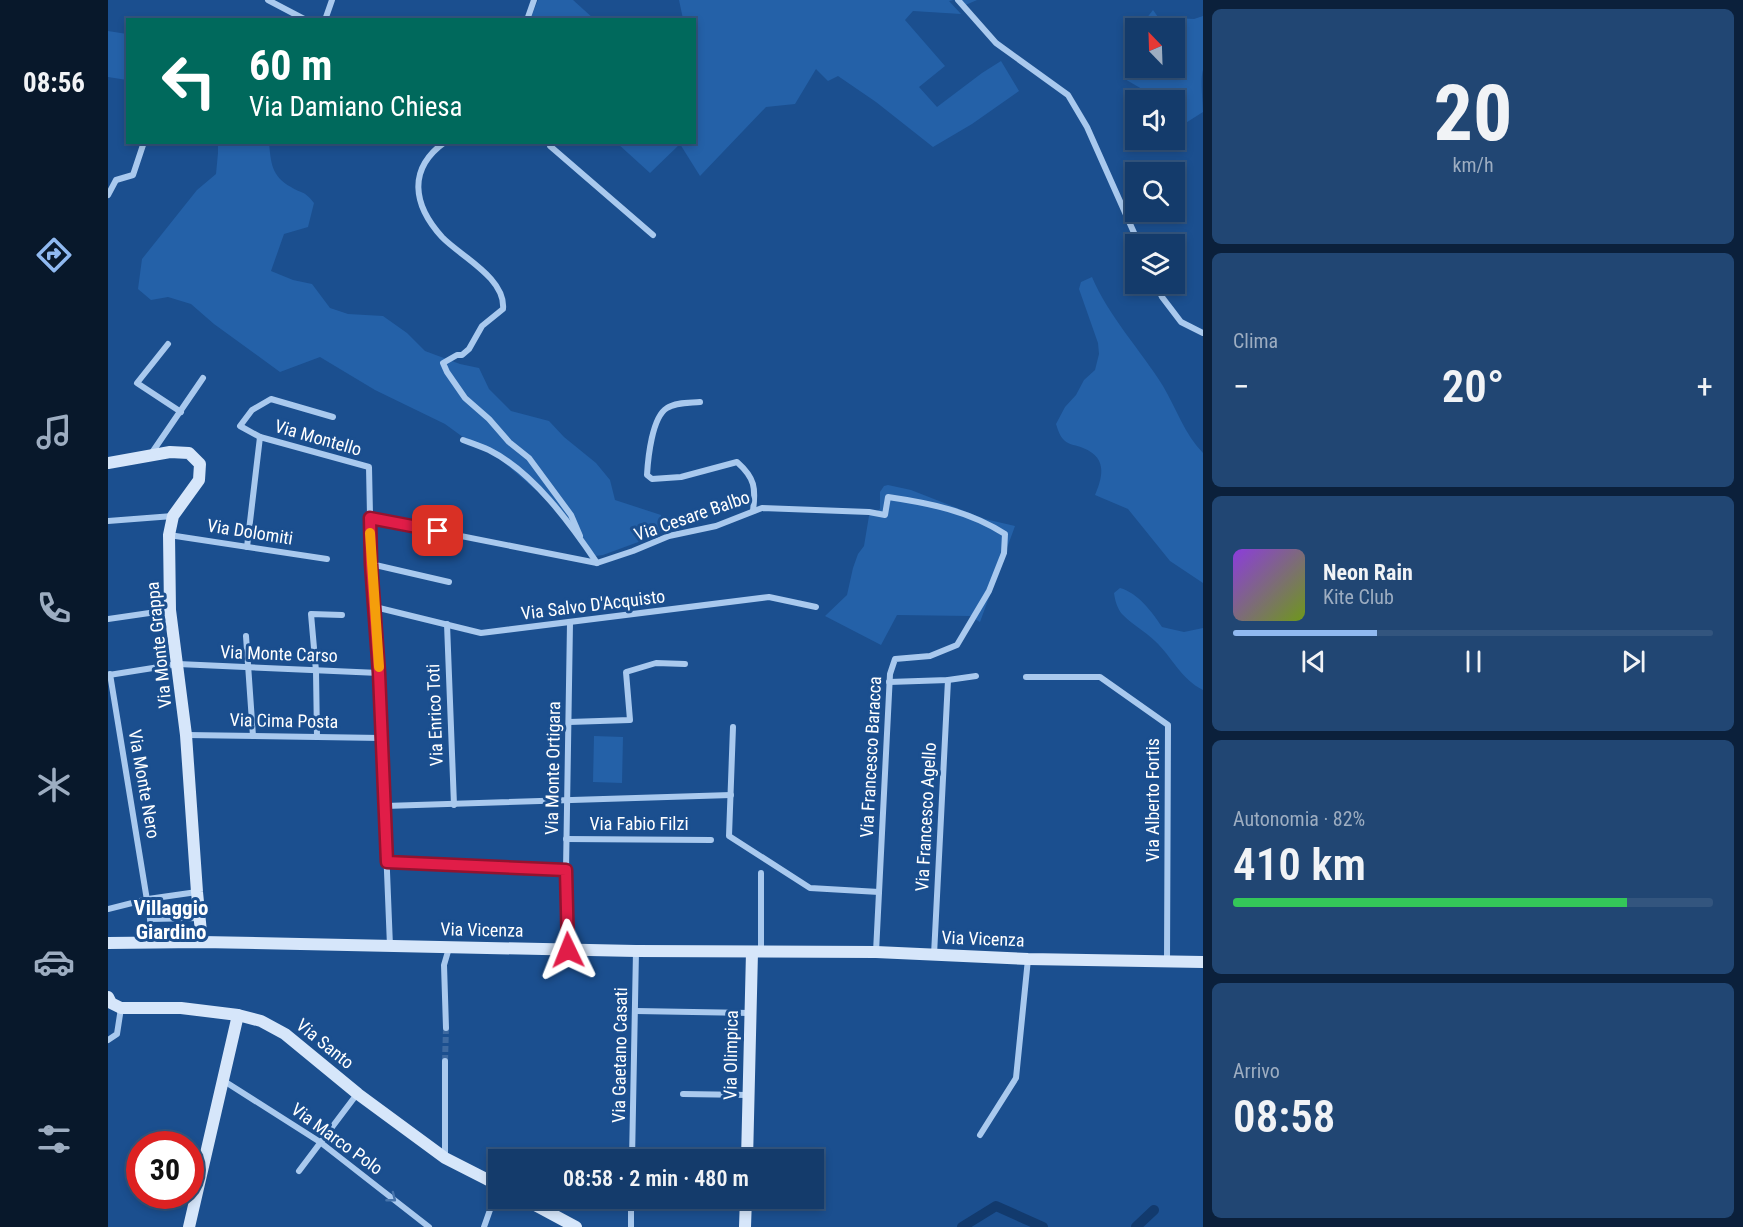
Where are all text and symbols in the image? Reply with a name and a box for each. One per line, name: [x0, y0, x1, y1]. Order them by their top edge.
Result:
north arrow: [1125, 18, 1185, 78]
map controls: [1125, 18, 1185, 294]
text: 60 m: [249, 41, 332, 90]
icon: left: [150, 42, 228, 120]
text: 08:56: [23, 67, 85, 99]
text: 20: [1434, 68, 1512, 159]
button: sound: [1125, 90, 1185, 150]
text: Via Damiano Chiesa: [249, 91, 463, 123]
text: km/h: [1452, 153, 1494, 177]
button: search: [1125, 162, 1185, 222]
icon: directions: [33, 234, 75, 276]
button: layers: [1125, 234, 1185, 294]
text: Clima: [1233, 329, 1278, 353]
text: 20°: [1442, 360, 1504, 413]
text: −: [1233, 367, 1250, 406]
text: +: [1697, 367, 1713, 406]
icon: music: [33, 411, 75, 453]
street label: Via Montello: [272, 415, 364, 460]
street label: Via Cesare Balbo: [631, 486, 752, 545]
pin: [412, 505, 463, 556]
street label: Via Dolomiti: [206, 514, 294, 549]
icon: arrive: [421, 514, 454, 547]
text: Neon Rain: [1323, 560, 1413, 585]
street label: Via Monte Grappa: [141, 581, 176, 709]
street label: Via Salvo D'Acquisto: [520, 585, 666, 624]
text: Kite Club: [1323, 585, 1394, 609]
icon: phone: [33, 587, 75, 629]
street label: Via Monte Carso: [220, 641, 338, 666]
icon: previous: [1297, 645, 1330, 678]
icon: pause: [1457, 645, 1490, 678]
icon: next: [1617, 645, 1650, 678]
street label: Via Enrico Toti: [422, 663, 447, 767]
street label: Via Francesco Baracca: [856, 676, 885, 838]
street label: Via Monte Ortigara: [541, 701, 564, 835]
street label: Via Cima Posta: [229, 709, 339, 732]
street label: Via Monte Nero: [125, 728, 164, 840]
street label: Via Alberto Fortis: [1142, 738, 1163, 862]
street label: Via Francesco Agello: [911, 742, 940, 892]
icon: climate: [33, 764, 75, 806]
text: Autonomia · 82%: [1233, 807, 1365, 831]
street label: Via Fabio Filzi: [589, 813, 689, 834]
text: 410 km: [1233, 838, 1366, 891]
district label: Villaggio Giardino: [134, 896, 208, 944]
street label: Via Vicenza: [440, 918, 524, 941]
position arrow: [536, 918, 600, 982]
street label: Via Vicenza: [941, 927, 1025, 950]
icon: car: [33, 941, 75, 983]
street label: Via Gaetano Casati: [608, 987, 631, 1123]
street label: Via Olimpica: [719, 1010, 742, 1100]
street label: Via Santo: [292, 1014, 358, 1073]
text: Arrivo: [1233, 1059, 1280, 1083]
text: 08:58: [1233, 1090, 1335, 1143]
street label: Via Marco Polo: [287, 1098, 387, 1179]
icon: filters: [33, 1118, 75, 1160]
speed limit sign: 30: [126, 1131, 204, 1209]
text: 08:58 · 2 min · 480 m: [563, 1166, 749, 1191]
one-way arrow: [386, 1191, 397, 1202]

